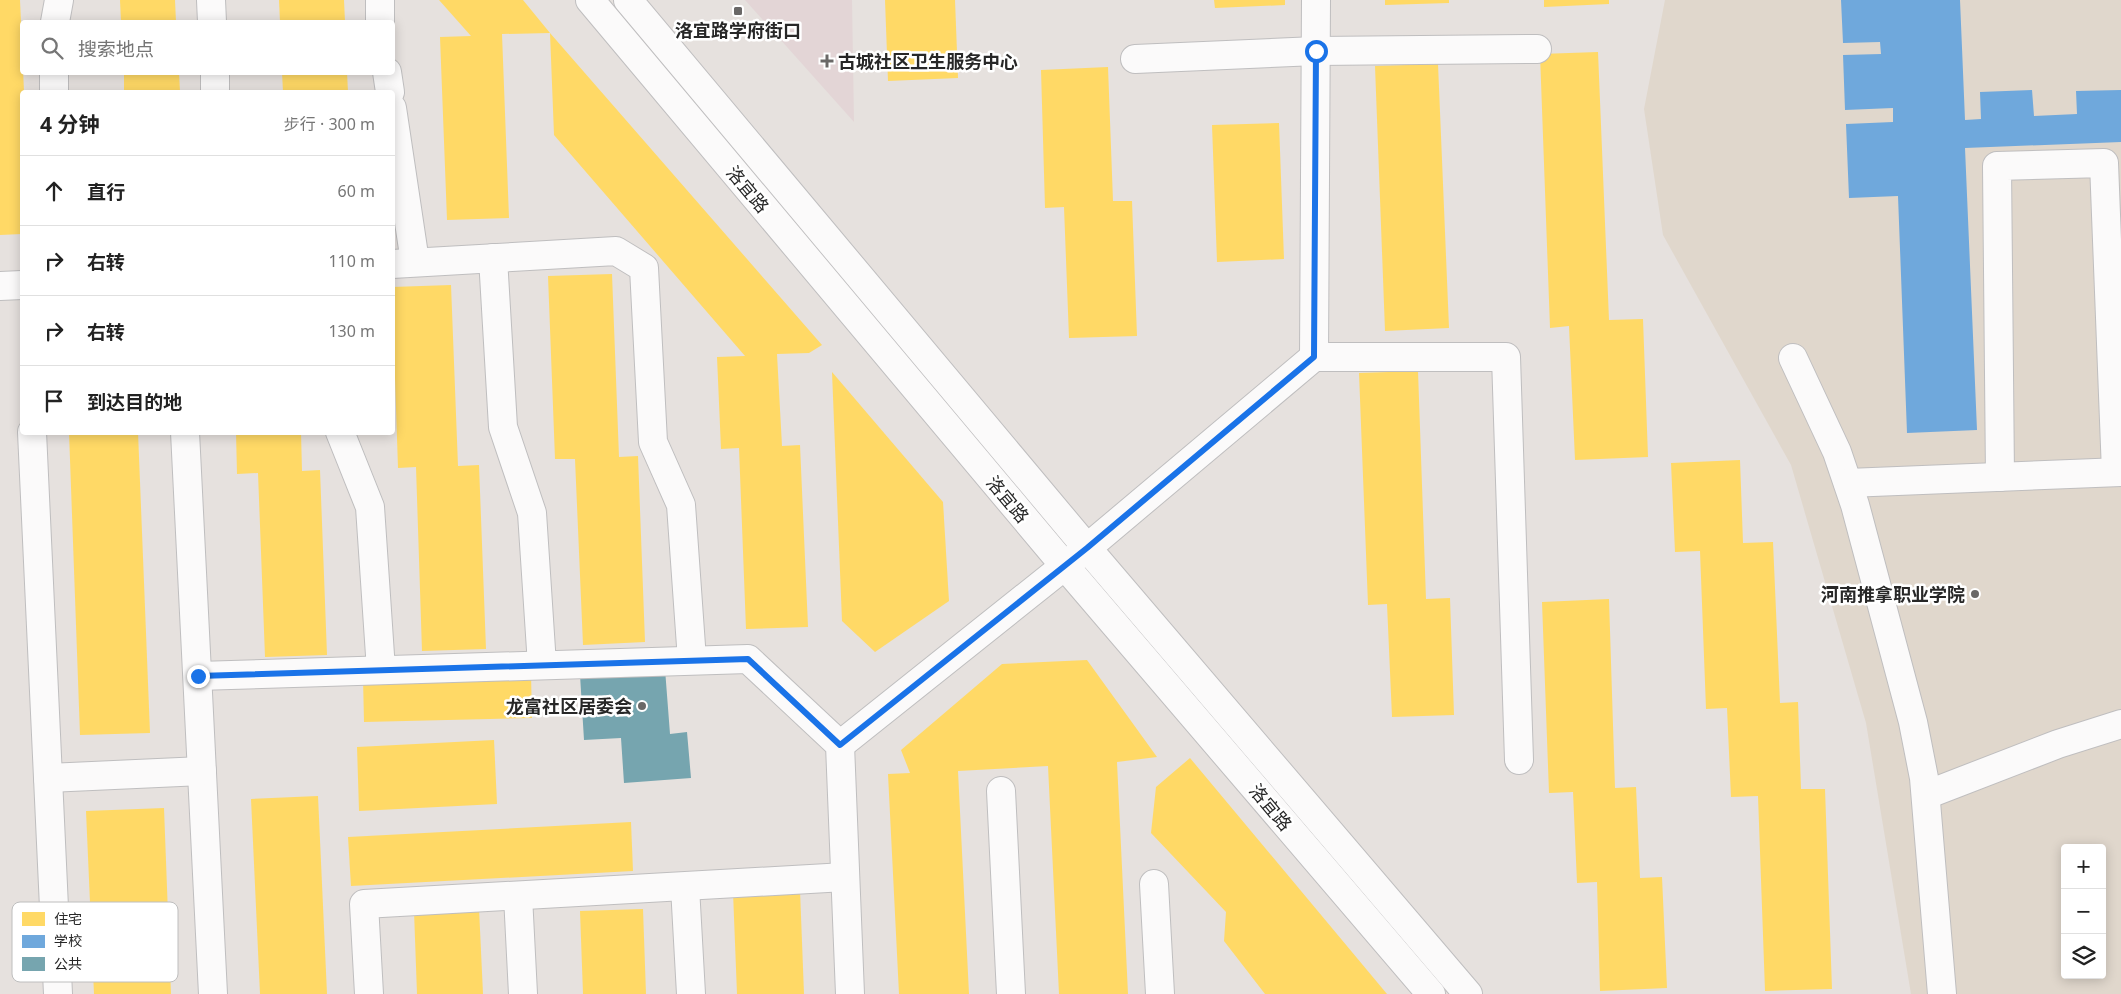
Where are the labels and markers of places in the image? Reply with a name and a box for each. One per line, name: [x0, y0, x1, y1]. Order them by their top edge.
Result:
marker: 洛宜路学府街口: [732, 5, 744, 17]
place label: 洛宜路学府街口: [675, 18, 801, 42]
place label: 古城社区卫生服务中心: [838, 49, 1018, 73]
marker: 古城社区卫生服务中心: [820, 54, 834, 68]
place label: 河南推拿职业学院: [1821, 582, 1965, 606]
marker: 河南推拿职业学院: [1969, 588, 1981, 600]
place label: 龙富社区居委会: [506, 694, 632, 718]
marker: 龙富社区居委会: [636, 700, 648, 712]

